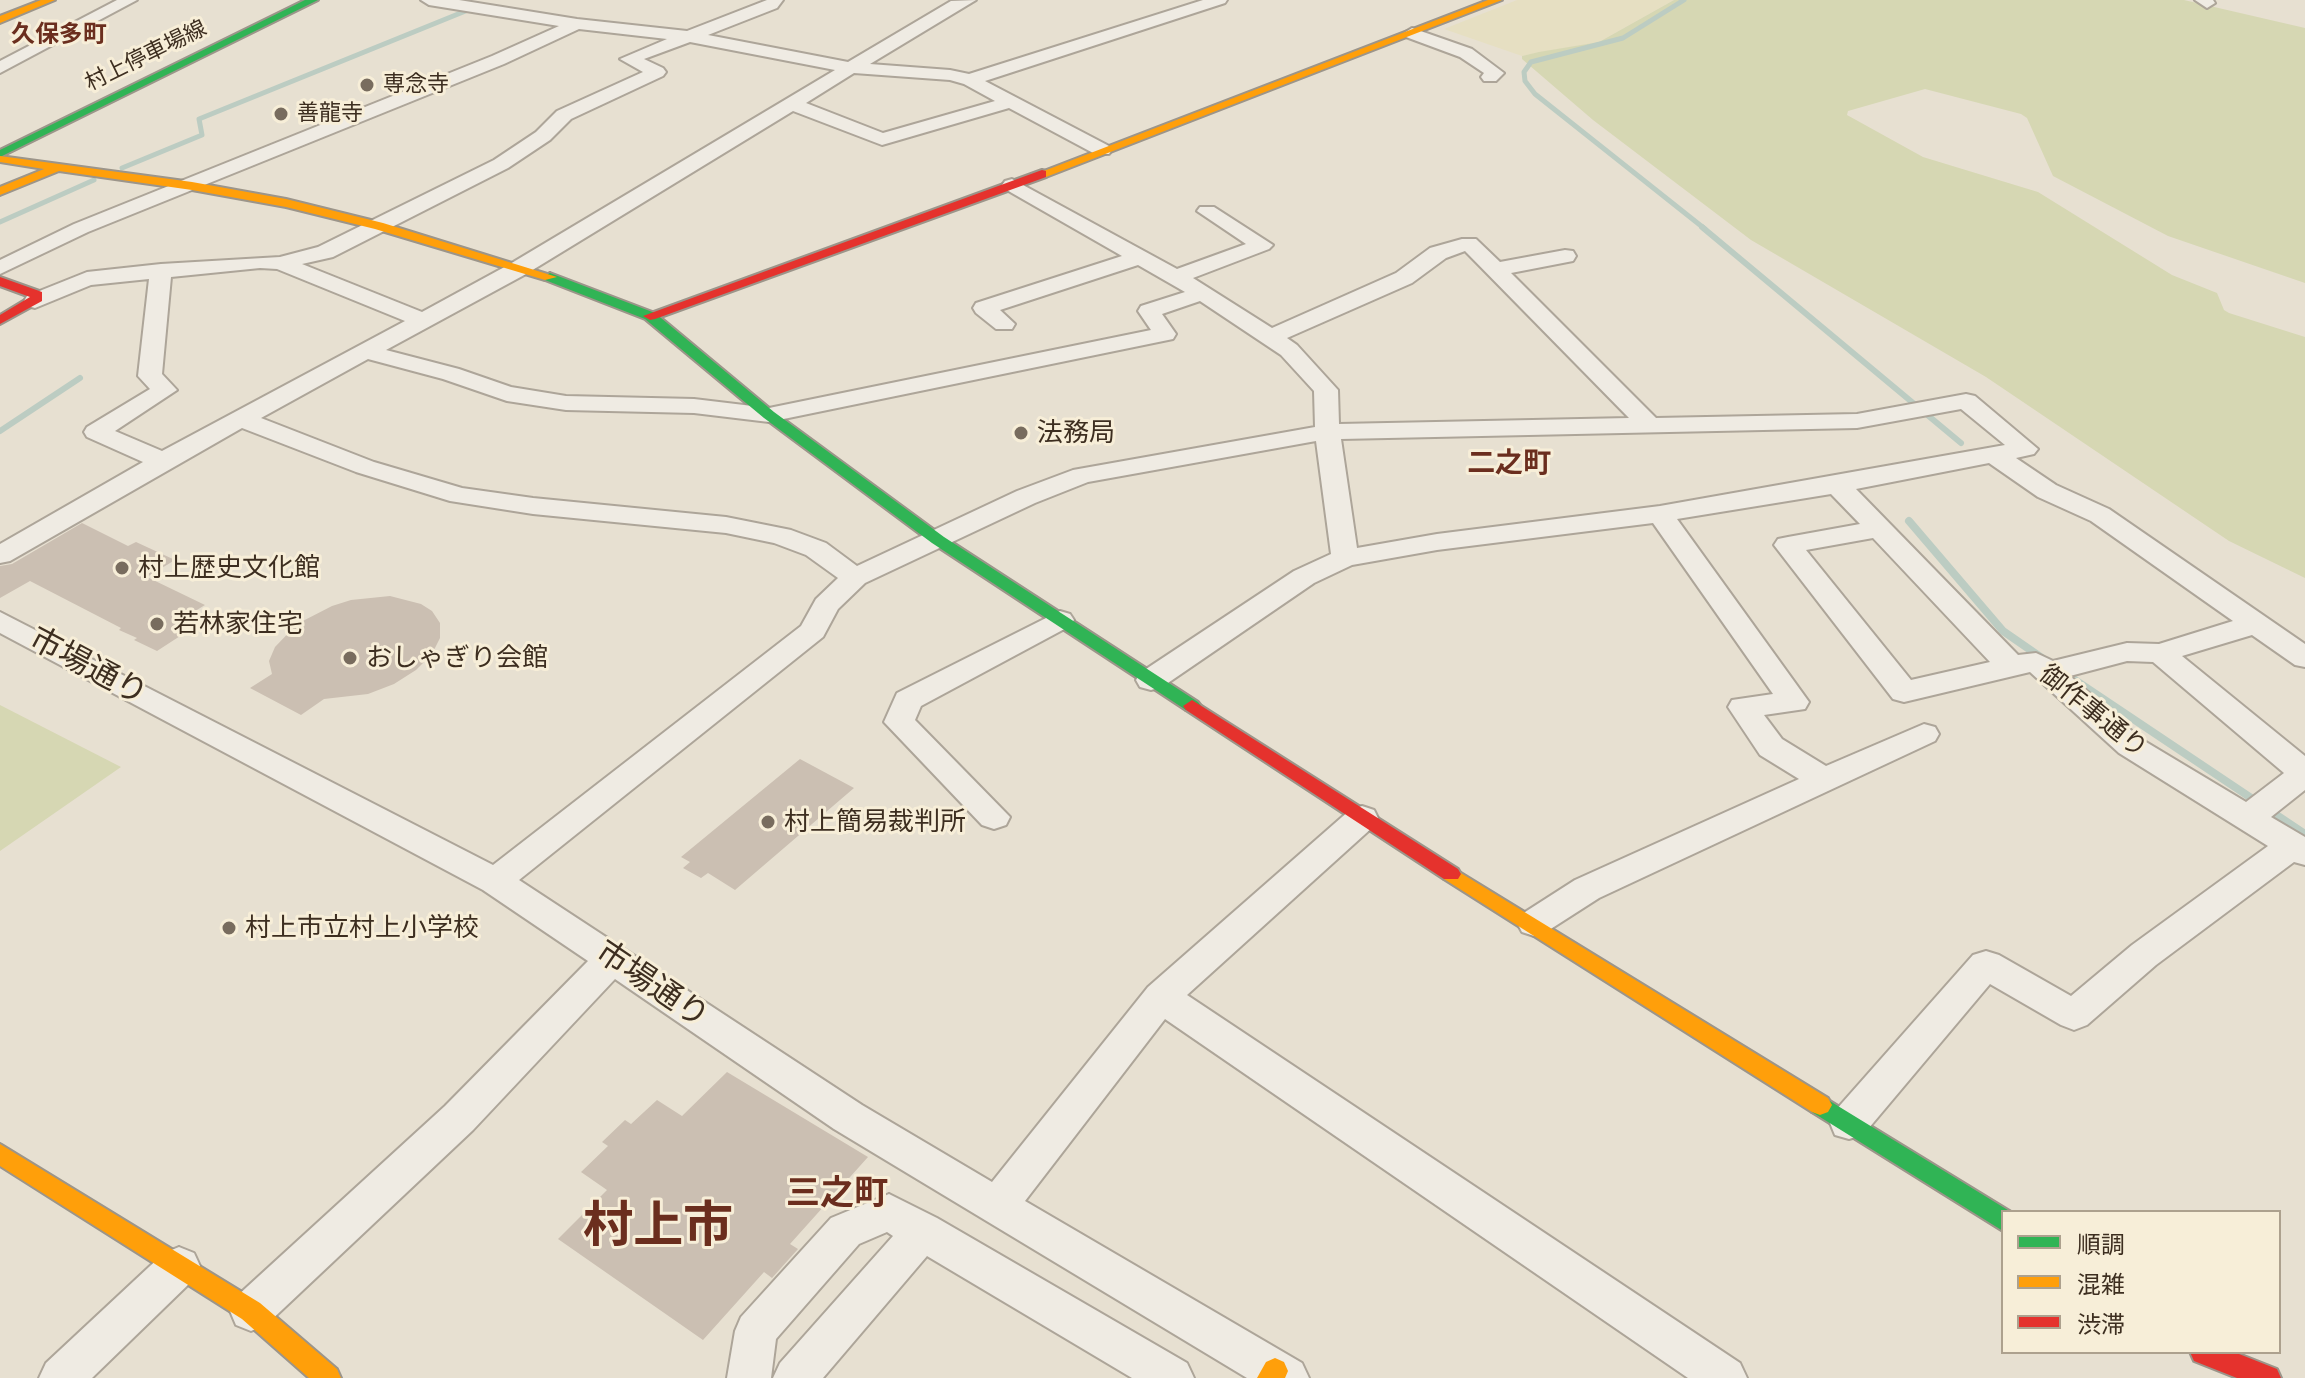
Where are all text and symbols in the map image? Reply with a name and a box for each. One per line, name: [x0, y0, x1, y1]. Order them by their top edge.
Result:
street label: 村上停車場線: [81, 15, 211, 97]
district label: 久保多町: [11, 21, 107, 49]
place label: 専念寺: [383, 72, 449, 98]
marker: 専念寺: [358, 76, 376, 94]
place label: 善龍寺: [297, 101, 363, 127]
marker: 善龍寺: [272, 105, 290, 123]
place label: 法務局: [1037, 417, 1115, 449]
marker: 法務局: [1012, 424, 1030, 442]
district label: 二之町: [1467, 447, 1551, 481]
place label: 村上歴史文化館: [138, 552, 320, 584]
marker: 村上歴史文化館: [113, 559, 131, 577]
place label: 若林家住宅: [173, 608, 303, 640]
marker: 若林家住宅: [148, 615, 166, 633]
street label: 市場通り: [22, 620, 154, 714]
place label: おしゃぎり会館: [366, 642, 548, 674]
marker: おしゃぎり会館: [341, 649, 359, 667]
street label: 御作事通り: [2033, 659, 2153, 765]
place label: 村上簡易裁判所: [784, 806, 966, 838]
marker: 村上簡易裁判所: [759, 813, 777, 831]
place label: 村上市立村上小学校: [245, 912, 479, 944]
marker: 村上市立村上小学校: [220, 919, 238, 937]
street label: 市場通り: [588, 933, 716, 1037]
district label: 三之町: [786, 1174, 888, 1214]
district label: 村上市: [583, 1198, 733, 1258]
legend: [2001, 1210, 2281, 1354]
text: 順調: [2077, 1228, 2125, 1260]
text: 混雑: [2077, 1268, 2125, 1300]
text: 渋滞: [2077, 1308, 2125, 1340]

